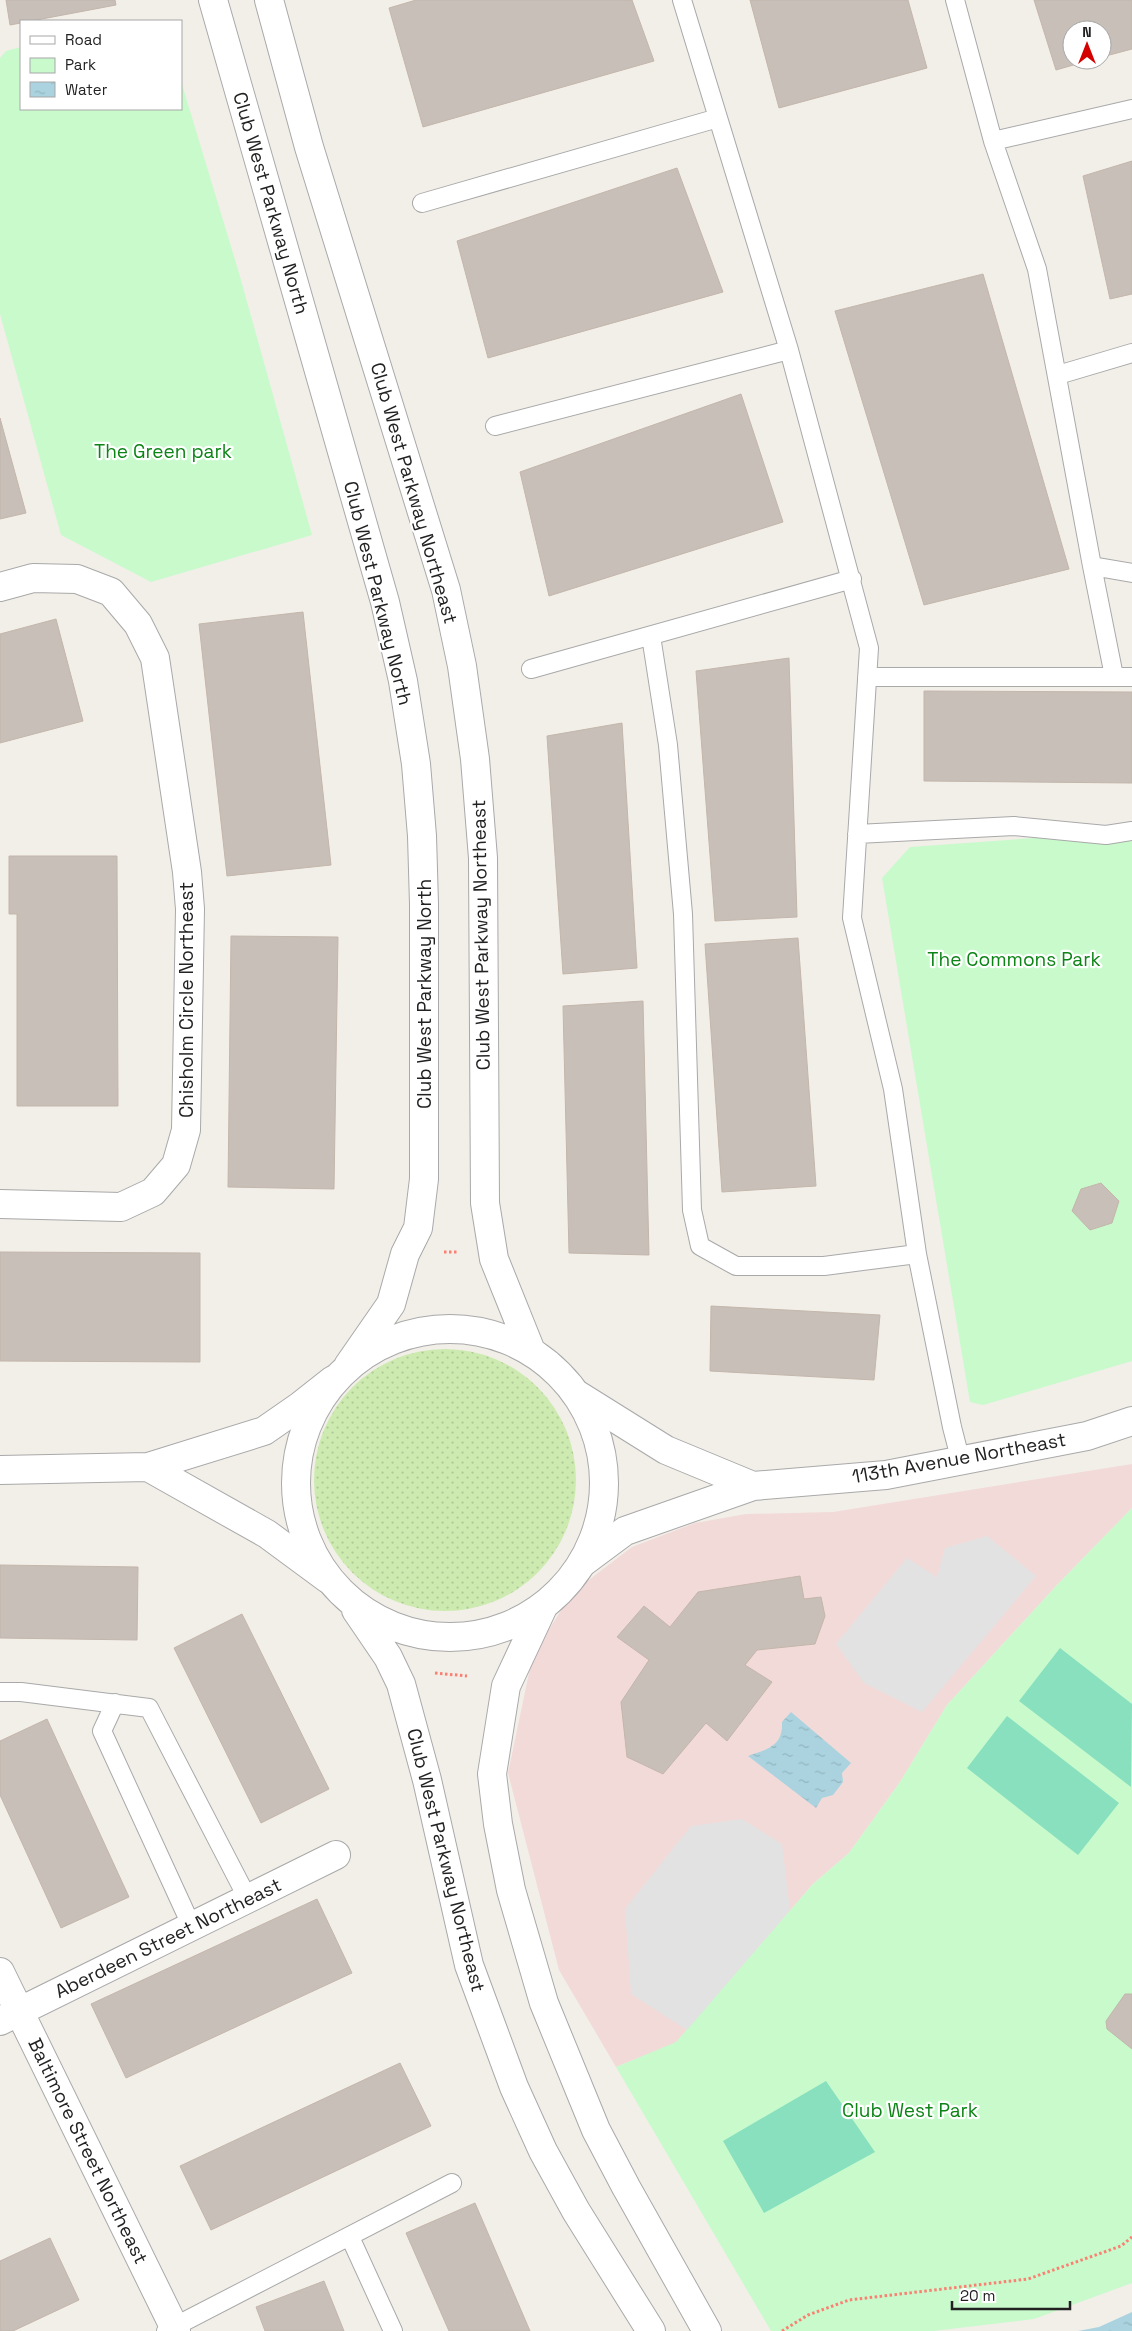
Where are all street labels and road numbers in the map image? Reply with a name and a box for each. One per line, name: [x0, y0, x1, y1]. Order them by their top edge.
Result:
street label: Club West Parkway North: [227, 89, 315, 317]
street label: Club West Parkway Northeast: [366, 360, 462, 626]
street label: Club West Parkway North: [339, 479, 417, 707]
street label: Club West Parkway Northeast: [466, 799, 496, 1071]
street label: Club West Parkway North: [412, 879, 437, 1109]
street label: Chisholm Circle Northeast: [174, 882, 199, 1118]
street label: 113th Avenue Northeast: [850, 1427, 1068, 1489]
street label: Club West Parkway Northeast: [401, 1726, 491, 1994]
street label: Aberdeen Street Northeast: [51, 1872, 285, 2004]
street label: Baltimore Street Northeast: [22, 2034, 154, 2268]

